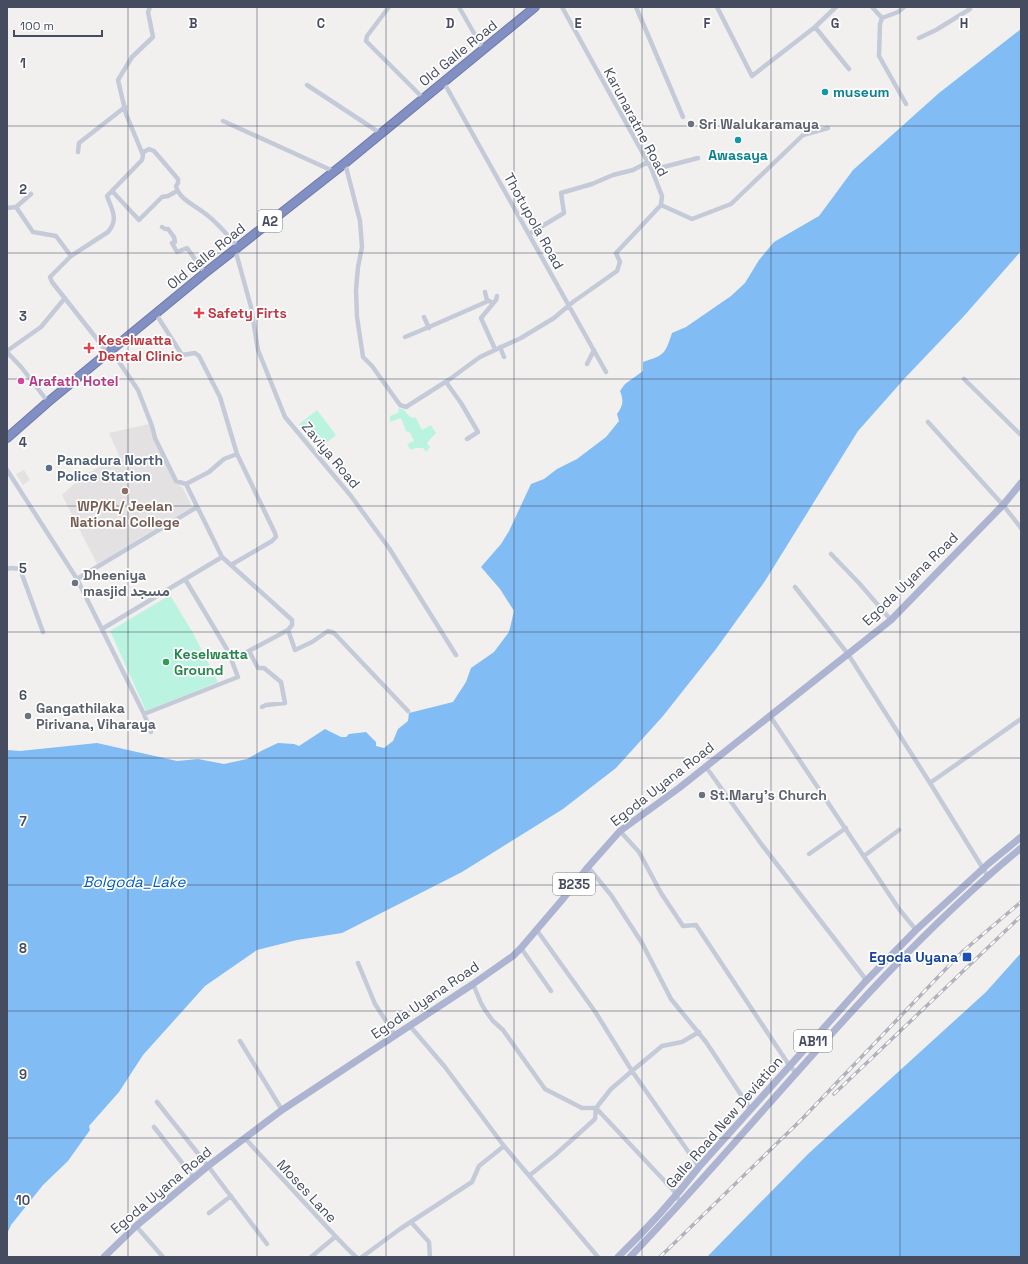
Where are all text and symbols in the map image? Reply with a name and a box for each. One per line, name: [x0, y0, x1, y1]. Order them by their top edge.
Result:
scale bar: [14, 12, 102, 38]
text: B: [189, 15, 198, 32]
text: C: [317, 15, 325, 32]
text: D: [446, 15, 455, 32]
text: E: [574, 15, 582, 32]
text: F: [704, 15, 711, 32]
text: G: [831, 15, 839, 32]
text: H: [960, 15, 968, 32]
street label: Old Galle Road: [415, 16, 501, 90]
text: 100 m: [20, 18, 54, 34]
text: 1: [20, 55, 26, 72]
street label: Karunaratne Road: [600, 64, 672, 180]
place label: museum: [833, 83, 890, 101]
marker: museum: [820, 87, 830, 97]
place label: Sri Walukaramaya: [699, 115, 819, 133]
marker: Sri Walukaramaya: [686, 119, 696, 129]
marker: Awasaya: [733, 135, 743, 145]
place label: Awasaya: [708, 146, 768, 164]
street label: Thotupola Road: [500, 170, 568, 272]
text: 2: [19, 181, 27, 198]
road number: A2: [258, 210, 282, 232]
street label: Old Galle Road: [163, 219, 249, 293]
place label: Safety Firts: [208, 304, 287, 322]
marker: Safety Firts: [193, 307, 205, 319]
text: 3: [19, 308, 27, 325]
place label: Keselwatta Dental Clinic: [98, 331, 183, 365]
marker: Keselwatta Dental Clinic: [83, 342, 95, 354]
place label: Arafath Hotel: [29, 372, 118, 390]
marker: Arafath Hotel: [16, 376, 26, 386]
street label: Zaviya Road: [298, 418, 364, 492]
text: 4: [19, 434, 27, 451]
place label: Panadura North Police Station: [57, 451, 163, 485]
marker: Panadura North Police Station: [44, 463, 54, 473]
marker: WP/KL/ Jeelan National College: [120, 486, 130, 496]
place label: WP/KL/ Jeelan National College: [70, 497, 180, 531]
street label: Egoda Uyana Road: [858, 529, 962, 629]
text: 5: [19, 560, 27, 577]
place label: Dheeniya masjid مسجد: [83, 566, 170, 600]
marker: Dheeniya masjid مسجد: [70, 578, 80, 588]
place label: Keselwatta Ground: [174, 645, 248, 679]
marker: Keselwatta Ground: [161, 657, 171, 667]
text: 6: [19, 687, 27, 704]
place label: Gangathilaka Pirivana, Viharaya: [36, 699, 156, 733]
marker: Gangathilaka Pirivana, Viharaya: [23, 711, 33, 721]
street label: Egoda Uyana Road: [607, 738, 717, 830]
place label: St.Mary's Church: [710, 786, 827, 804]
marker: St.Mary's Church: [697, 790, 707, 800]
text: 7: [19, 813, 27, 830]
water label: Bolgoda_Lake: [83, 872, 186, 891]
road number: B235: [553, 873, 595, 895]
text: 8: [19, 940, 27, 957]
place label: Egoda Uyana: [869, 948, 958, 966]
marker: Egoda Uyana: [961, 951, 973, 963]
street label: Egoda Uyana Road: [367, 957, 483, 1043]
road number: AB11: [794, 1030, 832, 1052]
street label: Galle Road New Deviation: [662, 1052, 786, 1192]
text: 9: [19, 1066, 27, 1083]
street label: Egoda Uyana Road: [107, 1142, 215, 1238]
street label: Moses Lane: [273, 1156, 341, 1226]
text: 10: [16, 1192, 30, 1209]

